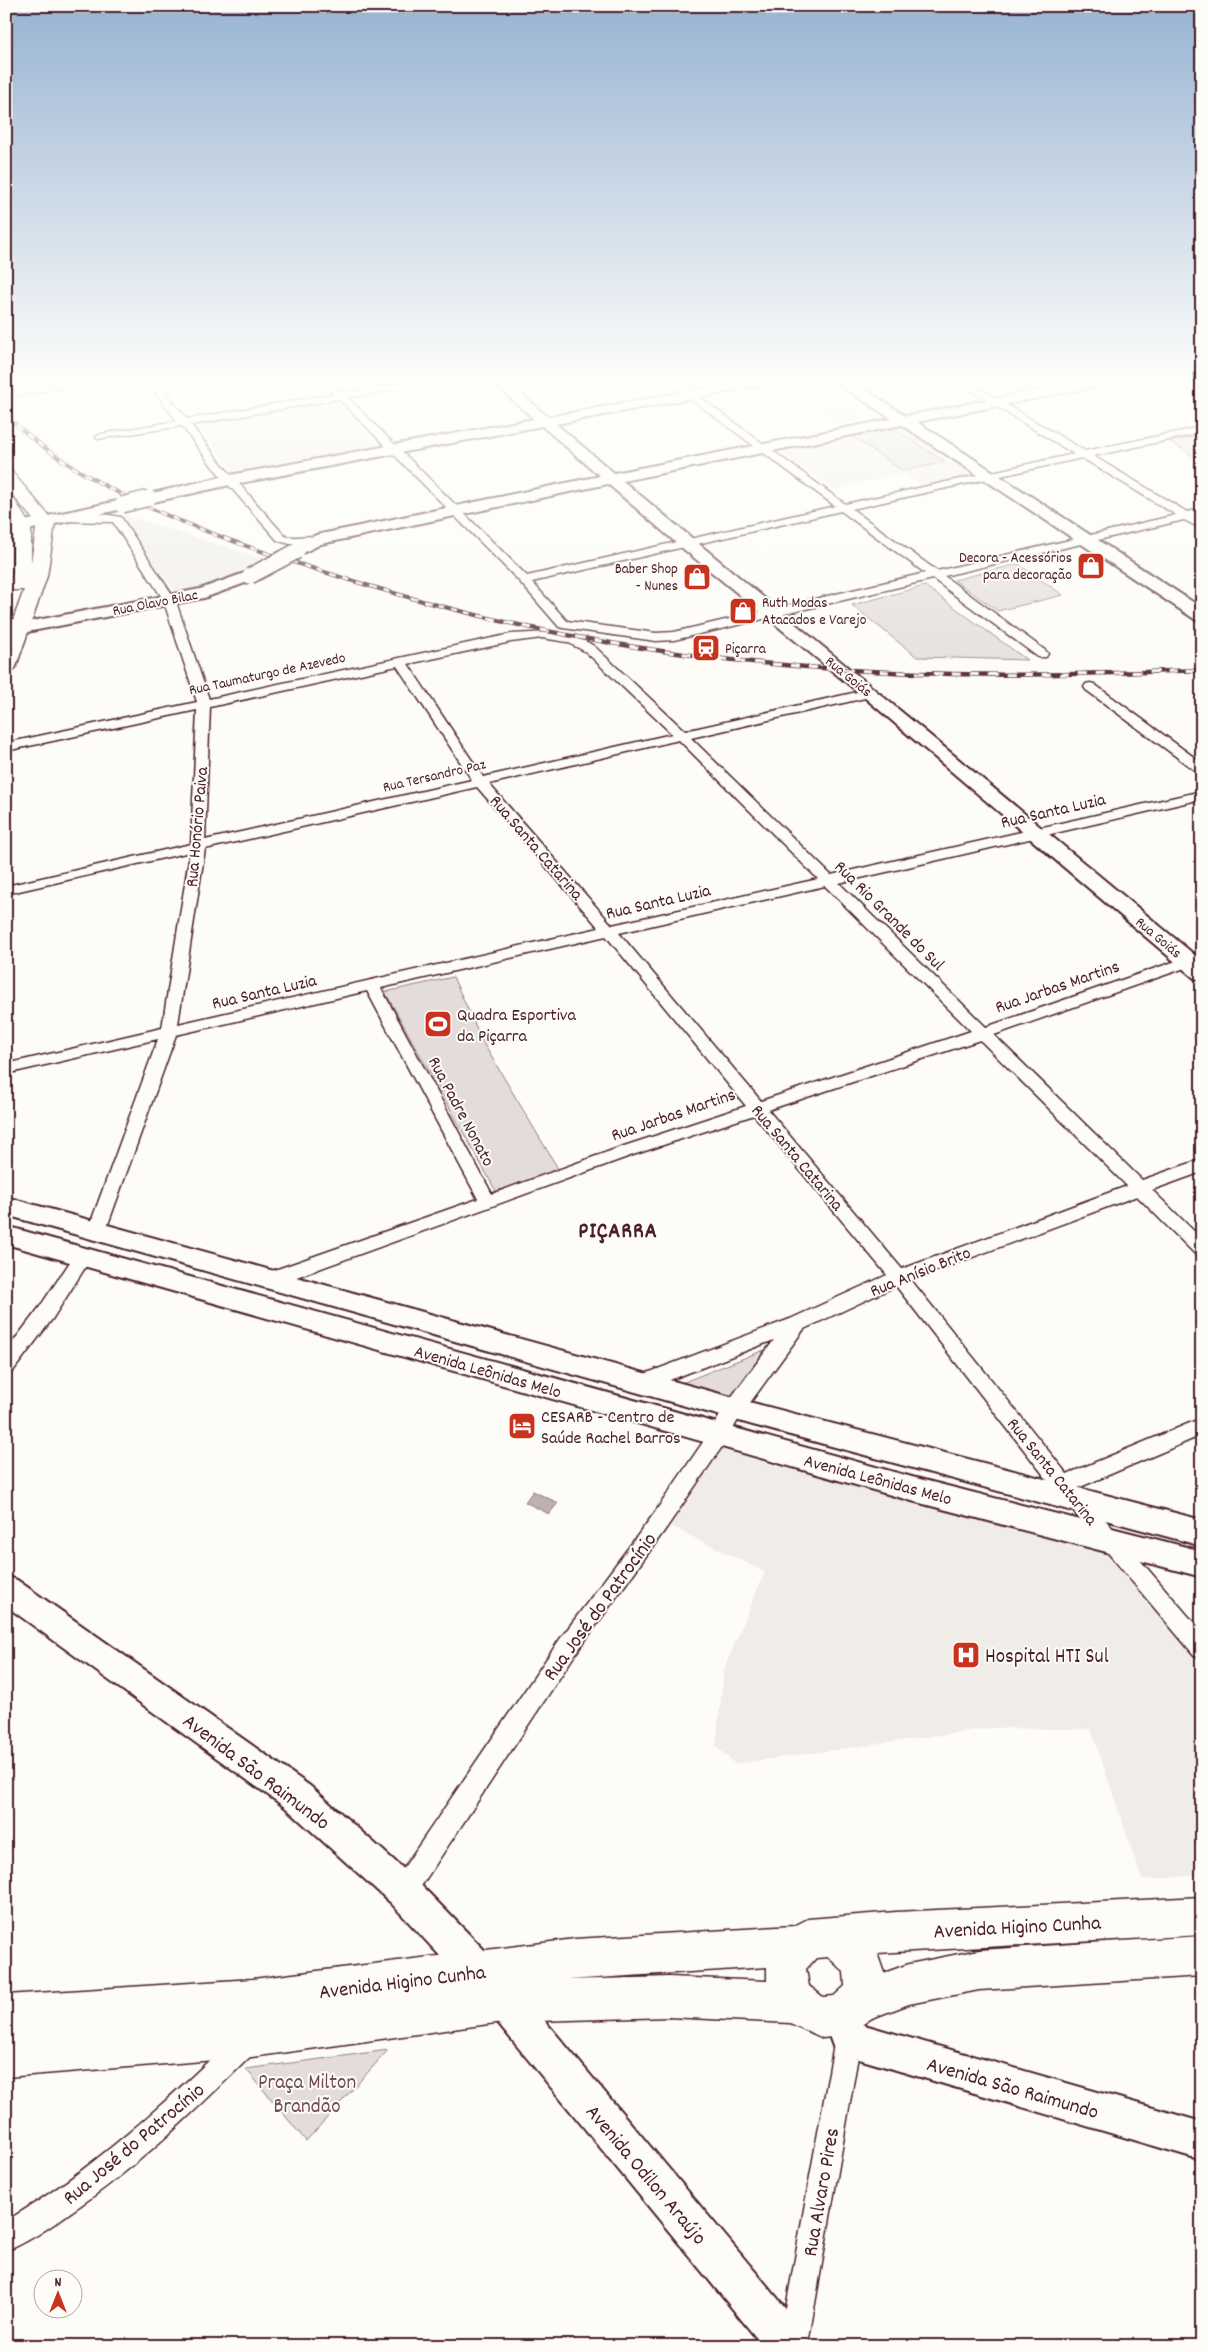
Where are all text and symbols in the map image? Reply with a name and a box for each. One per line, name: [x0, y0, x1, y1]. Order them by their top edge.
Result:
place label: Decora - Acessórios para decoração: [959, 548, 1072, 587]
shop icon: Decora - Acessórios para decoração: [1076, 551, 1106, 581]
place label: Baber Shop - Nunes: [615, 559, 678, 598]
shop icon: Baber Shop - Nunes: [682, 562, 712, 592]
street label: Rua Olavo Bilac: [111, 585, 200, 623]
place label: Ruth Modas Atacados e Varejo: [762, 593, 867, 632]
shop icon: Ruth Modas Atacados e Varejo: [728, 596, 758, 626]
station icon: Piçarra: [691, 633, 721, 663]
place label: Piçarra: [725, 639, 767, 661]
street label: Rua Taumaturgo de Azevedo: [187, 648, 348, 702]
street label: Rua Goiás: [819, 652, 876, 703]
street label: Rua Tersandro Paz: [381, 754, 488, 799]
street label: Rua Honório Paiva: [181, 766, 216, 888]
street label: Rua Santa Luzia: [999, 788, 1109, 837]
street label: Rua Santa Catarina: [482, 791, 588, 907]
street label: Rua Rio Grande do Sul: [827, 856, 949, 978]
street label: Rua Santa Luzia: [604, 879, 714, 928]
street label: Rua Goiás: [1130, 912, 1186, 965]
street label: Rua Jarbas Martins: [992, 955, 1123, 1021]
street label: Rua Santa Luzia: [210, 969, 320, 1018]
place label: Quadra Esportiva da Piçarra: [457, 1004, 577, 1050]
sports icon: Quadra Esportiva da Piçarra: [423, 1009, 453, 1039]
street label: Rua Padre Nonato: [420, 1053, 499, 1172]
street label: Rua Jarbas Martins: [608, 1083, 739, 1149]
street label: Rua Santa Catarina: [744, 1100, 848, 1218]
district label: PIÇARRA: [578, 1217, 658, 1248]
street label: Rua Anísio Brito: [867, 1242, 975, 1305]
street label: Avenida Leônidas Melo: [411, 1340, 564, 1406]
place label: CESARB - Centro de Saúde Rachel Barros: [541, 1406, 681, 1452]
hotel icon: CESARB - Centro de Saúde Rachel Barros: [507, 1411, 537, 1441]
street label: Rua Santa Catarina: [1000, 1413, 1103, 1532]
street label: Avenida Leônidas Melo: [801, 1450, 954, 1513]
street label: Rua José do Patrocínio: [537, 1527, 666, 1688]
hospital icon: Hospital HTI Sul: [951, 1640, 981, 1670]
place label: Hospital HTI Sul: [985, 1643, 1109, 1673]
street label: Avenida São Raimundo: [175, 1708, 335, 1839]
street label: Avenida Higino Cunha: [933, 1910, 1103, 1948]
street label: Avenida Higino Cunha: [317, 1959, 489, 2009]
street label: Avenida São Raimundo: [923, 2051, 1102, 2129]
park label: Praça Milton Brandão: [258, 2069, 356, 2123]
street label: Rua José do Patrocínio: [57, 2077, 212, 2214]
street label: Avenida Odilon Araújo: [577, 2099, 712, 2253]
street label: Rua Alvaro Pires: [797, 2126, 849, 2259]
north arrow: [32, 2270, 82, 2320]
text: N: [55, 2273, 62, 2293]

